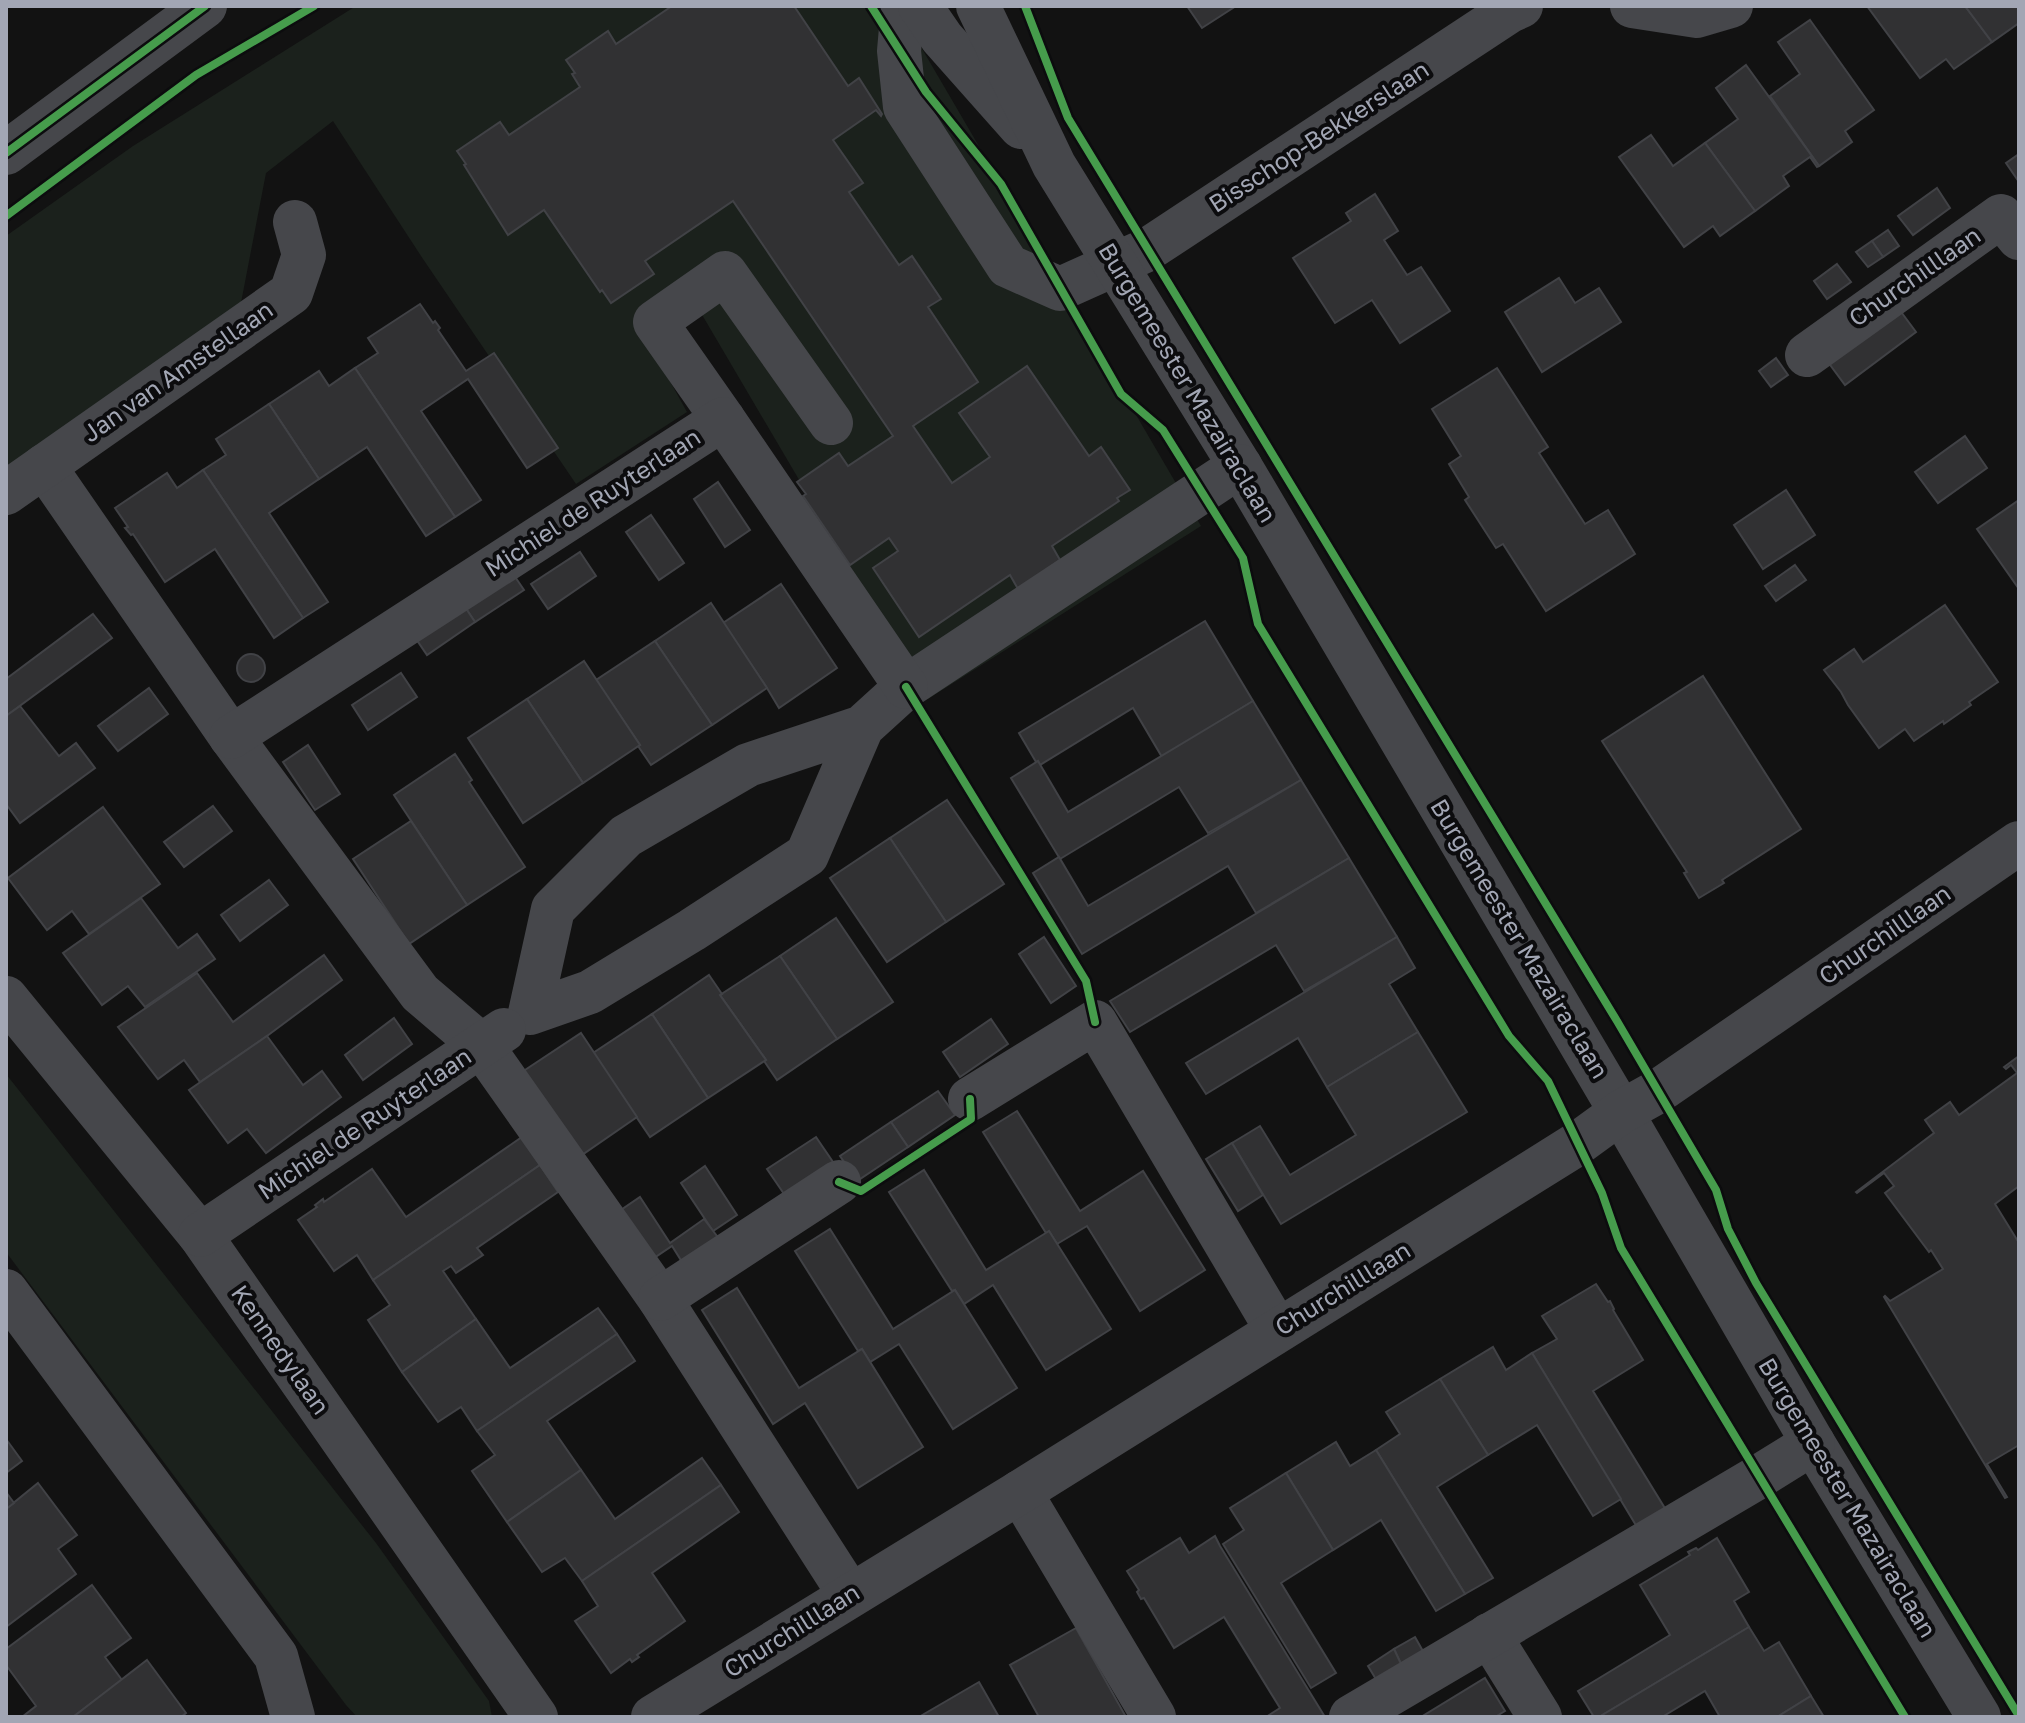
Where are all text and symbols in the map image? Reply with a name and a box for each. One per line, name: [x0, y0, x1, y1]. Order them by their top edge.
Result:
street label: Bisschop-Bekkerslaan: [1203, 54, 1434, 218]
street label: Churchilllaan: [1843, 220, 1985, 332]
street label: Burgemeester Mazairaclaan: [1093, 237, 1283, 527]
street label: Jan van Amstellaan: [76, 294, 278, 447]
street label: Michiel de Ruyterlaan: [479, 421, 705, 582]
street label: Burgemeester Mazairaclaan: [1425, 793, 1615, 1083]
street label: Churchilllaan: [1813, 878, 1955, 990]
street label: Michiel de Ruyterlaan: [252, 1041, 476, 1205]
street label: Churchilllaan: [1269, 1235, 1415, 1341]
street label: Kennedylaan: [226, 1279, 336, 1419]
street label: Burgemeester Mazairaclaan: [1753, 1352, 1943, 1642]
street label: Churchilllaan: [718, 1577, 864, 1683]

